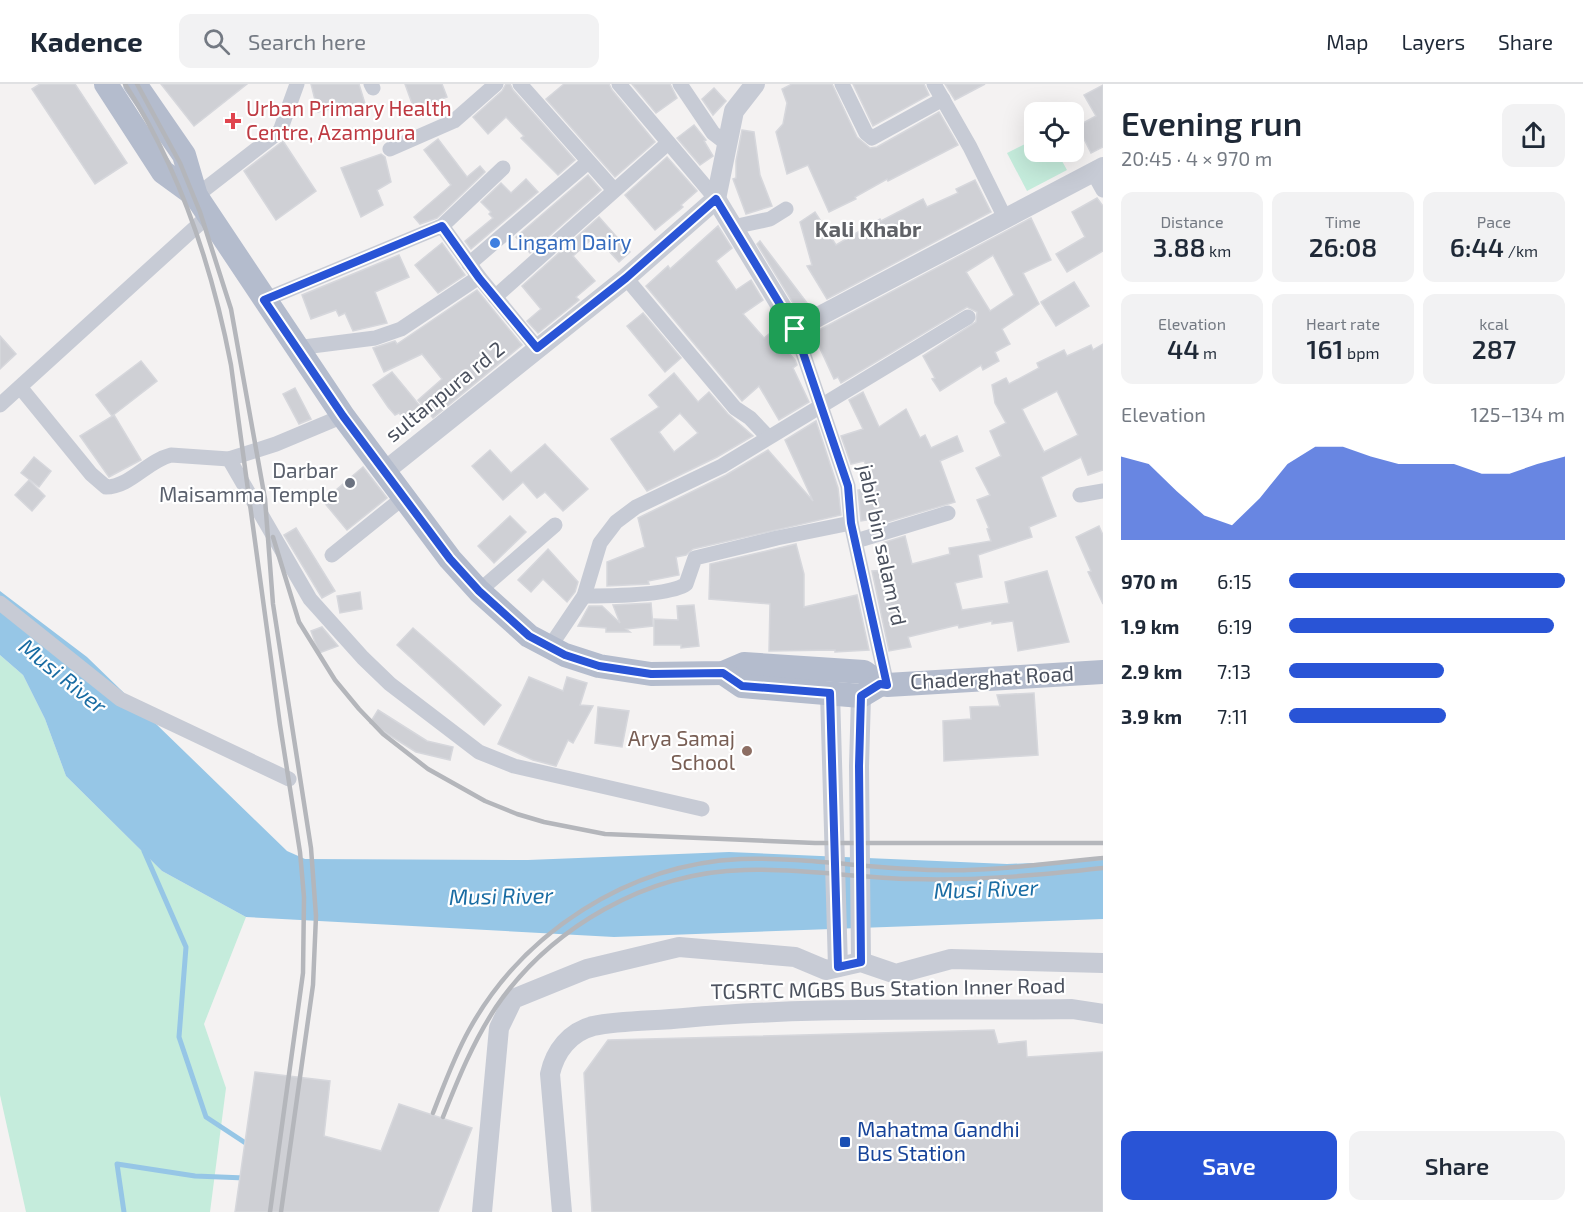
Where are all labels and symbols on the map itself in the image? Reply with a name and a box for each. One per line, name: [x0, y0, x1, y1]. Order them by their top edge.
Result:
place label: Urban Primary Health Centre, Azampura: [246, 95, 452, 144]
marker: Urban Primary Health Centre, Azampura: [224, 112, 242, 130]
district label: Kali Khabr: [815, 215, 922, 241]
place label: Lingam Dairy: [507, 229, 632, 254]
marker: Lingam Dairy: [488, 236, 502, 250]
pin: [769, 303, 820, 354]
street label: sultanpura rd 2: [379, 335, 509, 446]
place label: Darbar Maisamma Temple: [159, 457, 339, 506]
street label: jabir bin salam rd: [853, 462, 913, 628]
marker: Darbar Maisamma Temple: [343, 476, 357, 490]
water label: Musi River: [15, 632, 113, 719]
street label: Chaderghat Road: [909, 660, 1074, 693]
place label: Arya Samaj School: [628, 725, 736, 774]
marker: Arya Samaj School: [740, 744, 754, 758]
water label: Musi River: [933, 873, 1040, 903]
water label: Musi River: [449, 881, 555, 909]
street label: TGSRTC MGBS Bus Station Inner Road: [710, 972, 1066, 1003]
place label: Mahatma Gandhi Bus Station: [857, 1116, 1020, 1165]
marker: Mahatma Gandhi Bus Station: [838, 1135, 852, 1149]

